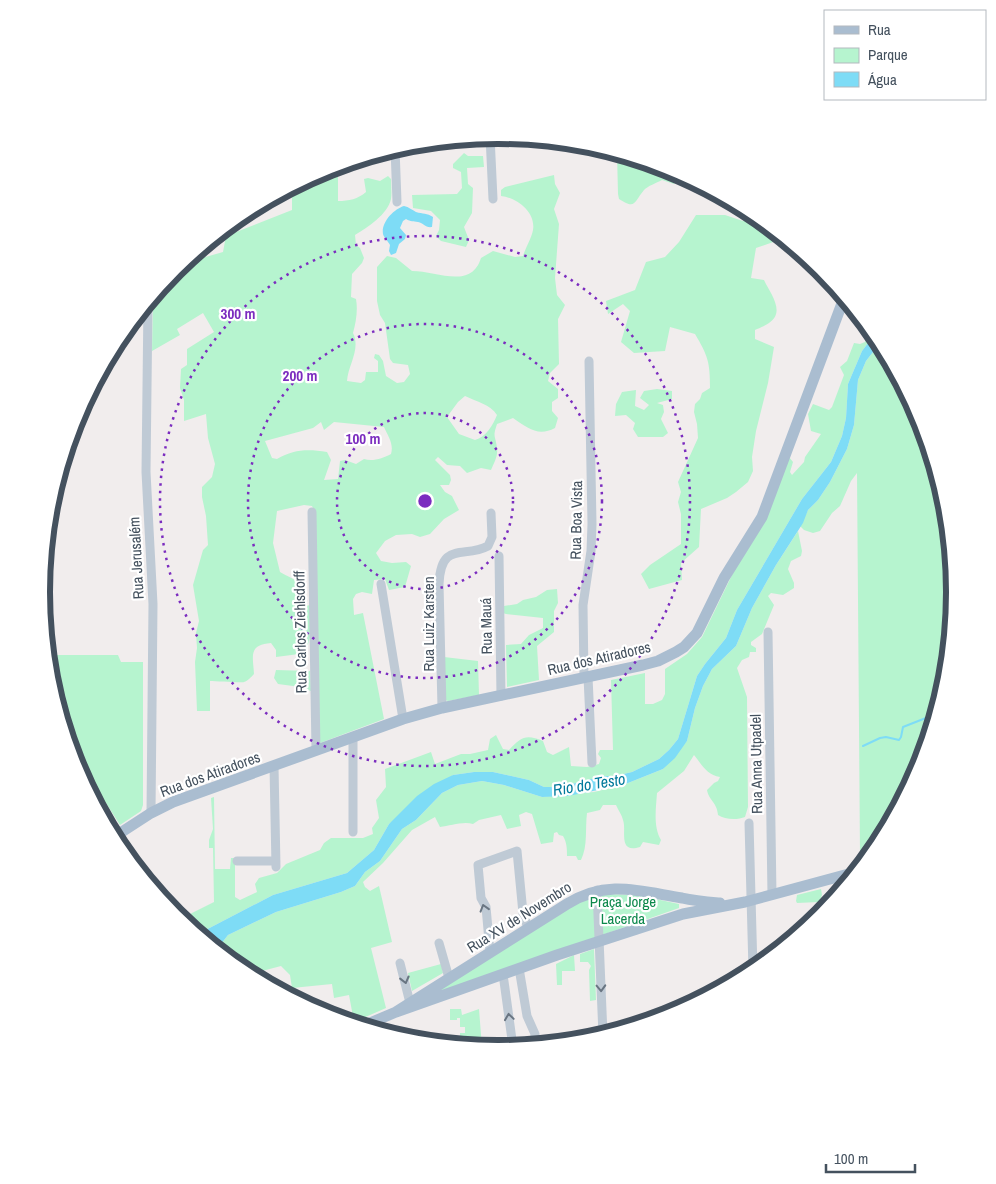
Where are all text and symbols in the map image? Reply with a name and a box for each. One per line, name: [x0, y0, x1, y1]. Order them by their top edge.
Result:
legend: [824, 10, 986, 100]
text: Rua: [868, 19, 891, 40]
text: Parque: [868, 44, 908, 65]
text: Água: [867, 69, 897, 90]
text: 300 m: [221, 303, 255, 324]
text: 200 m: [283, 365, 317, 386]
text: 100 m: [346, 428, 380, 449]
street label: Rua Boa Vista: [565, 480, 587, 560]
centre of rings: [416, 492, 434, 510]
street label: Rua Jerusalém: [123, 516, 149, 600]
street label: Rua Carlos Ziehlsdorff: [288, 570, 312, 694]
street label: Rua Luiz Karsten: [418, 576, 439, 672]
street label: Rua Mauá: [475, 597, 497, 655]
street label: Rua dos Atiradores: [545, 636, 653, 680]
street label: Rua Anna Utpadel: [745, 714, 767, 814]
street label: Rua dos Atiradores: [157, 746, 263, 802]
water label: Rio do Testo: [551, 767, 627, 801]
street label: Rua XV de Novembro: [463, 876, 575, 958]
park label: Praça Jorge Lacerda: [590, 891, 656, 929]
one-way arrow: [480, 904, 490, 913]
one-way arrow: [399, 975, 410, 984]
one-way arrow: [595, 984, 606, 992]
one-way arrow: [504, 1012, 514, 1021]
scale bar: [826, 1142, 915, 1174]
text: 100 m: [834, 1148, 868, 1169]

